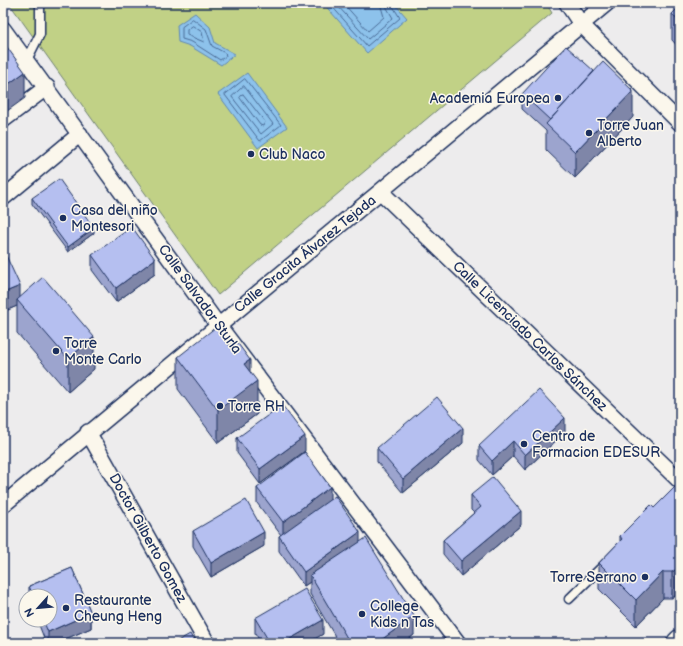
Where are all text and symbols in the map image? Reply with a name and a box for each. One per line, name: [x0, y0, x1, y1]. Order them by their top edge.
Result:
place label: Academia Europea: [430, 90, 550, 107]
marker: Academia Europea: [553, 93, 563, 103]
place label: Torre Juan Alberto: [597, 117, 664, 150]
marker: Torre Juan Alberto: [584, 128, 594, 138]
place label: Club Naco: [259, 146, 325, 163]
marker: Club Naco: [246, 149, 256, 159]
street label: Calle Gracita Álvarez Tejada: [230, 191, 379, 316]
place label: Casa del niño Montesori: [71, 202, 158, 235]
marker: Casa del niño Montesori: [58, 213, 68, 223]
street label: Calle Salvador Sturla: [155, 241, 245, 357]
street label: Calle Licenciado Carlos Sánchez: [449, 258, 611, 415]
place label: Torre Monte Carlo: [64, 335, 142, 368]
marker: Torre Monte Carlo: [51, 346, 61, 356]
place label: Torre RH: [228, 398, 285, 415]
marker: Torre RH: [215, 401, 225, 411]
place label: Centro de Formacion EDESUR: [532, 428, 660, 461]
marker: Centro de Formacion EDESUR: [519, 439, 529, 449]
street label: Doctor Gilberto Gomez: [105, 470, 191, 606]
place label: Torre Serrano: [550, 569, 637, 586]
marker: Torre Serrano: [640, 572, 650, 582]
north arrow: [18, 588, 58, 628]
place label: Restaurante Cheung Heng: [74, 592, 162, 625]
place label: College Kids n Tas: [370, 598, 434, 631]
marker: Restaurante Cheung Heng: [61, 603, 71, 613]
text: N: [22, 606, 37, 619]
marker: College Kids n Tas: [357, 609, 367, 619]

